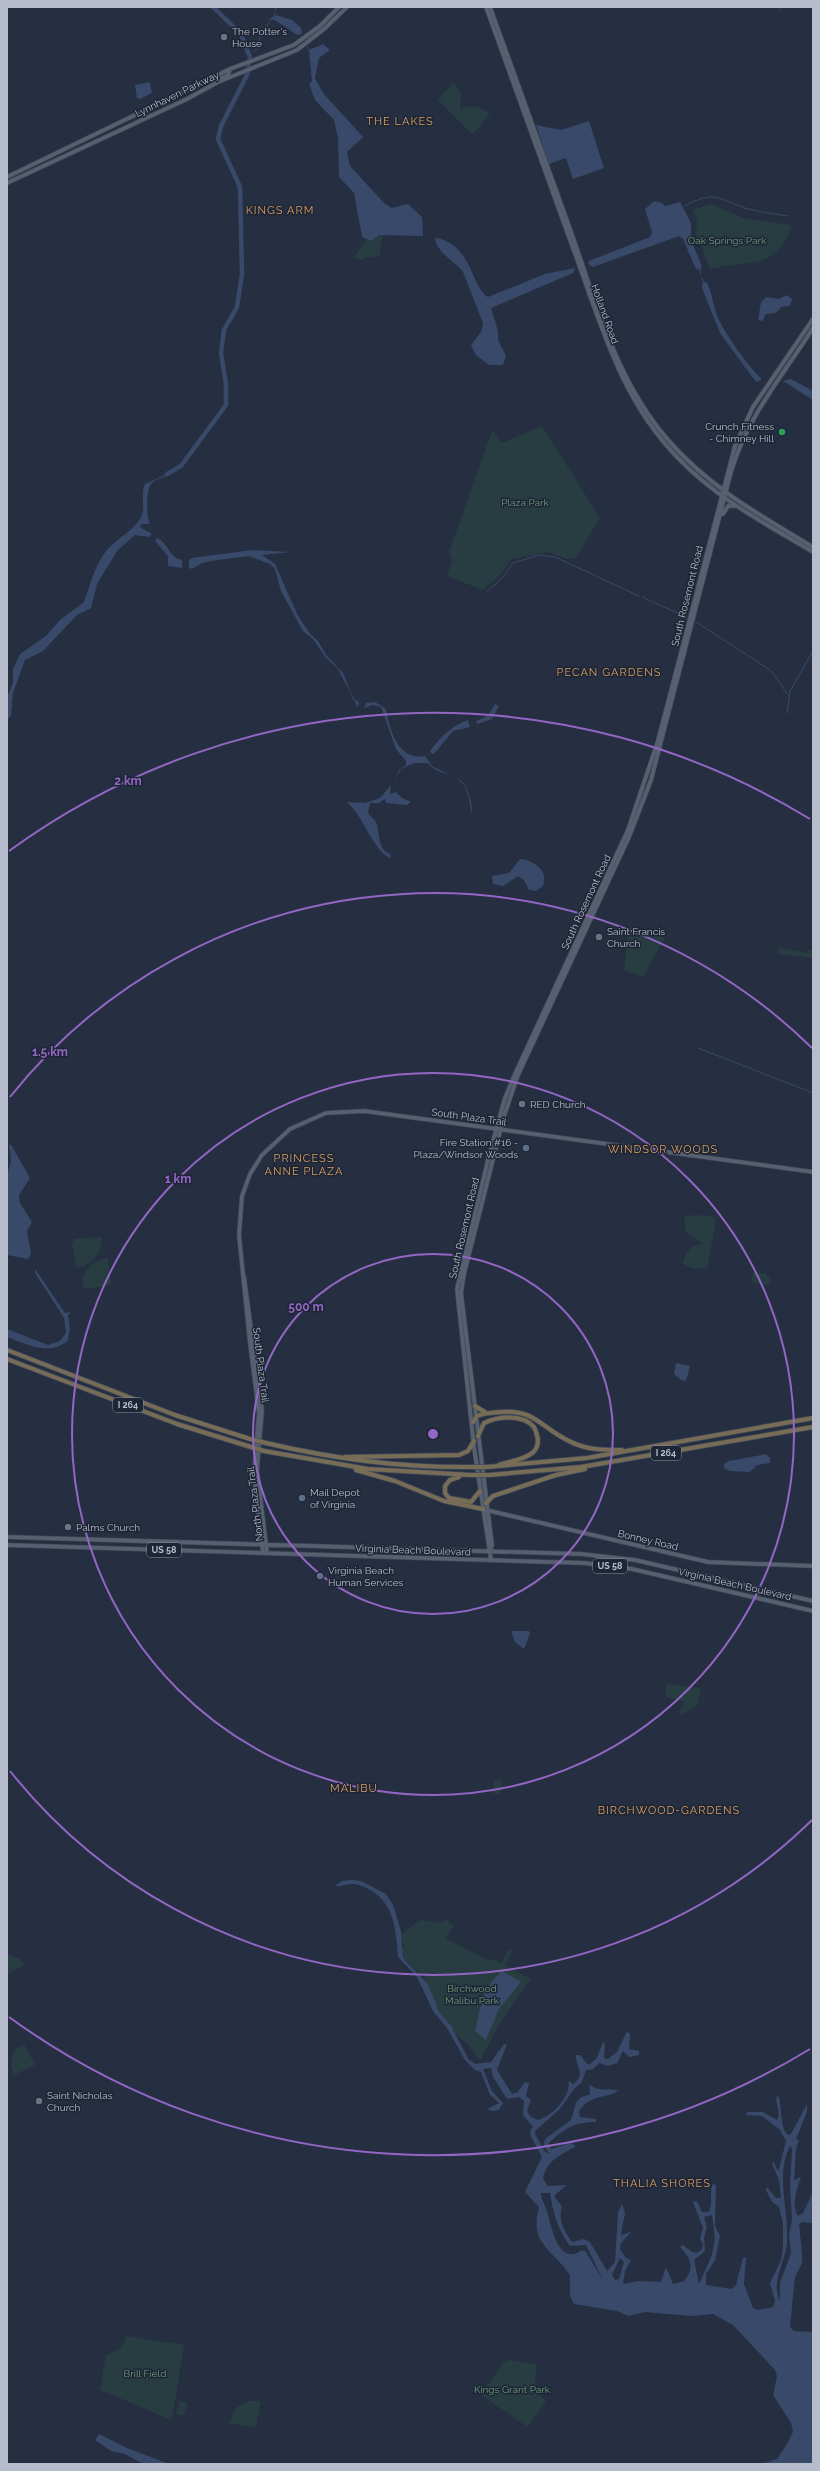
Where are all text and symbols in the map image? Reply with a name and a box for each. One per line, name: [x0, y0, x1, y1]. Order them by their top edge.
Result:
place label: The Potter's House: [232, 26, 287, 49]
marker: The Potter's House: [219, 32, 229, 42]
street label: Lynnhaven Parkway: [133, 69, 221, 119]
district label: THE LAKES: [366, 115, 434, 128]
district label: KINGS ARM: [246, 204, 314, 217]
park label: Oak Springs Park: [688, 235, 767, 246]
street label: Holland Road: [589, 283, 621, 345]
place label: Crunch Fitness - Chimney Hill: [705, 421, 774, 444]
marker: Crunch Fitness - Chimney Hill: [777, 427, 787, 437]
park label: Plaza Park: [501, 497, 550, 508]
street label: South Rosemont Road: [669, 544, 705, 648]
district label: PECAN GARDENS: [557, 666, 661, 679]
text: 2 km: [114, 774, 142, 788]
street label: South Rosemont Road: [559, 853, 613, 951]
place label: Saint Francis Church: [607, 926, 665, 949]
marker: Saint Francis Church: [594, 932, 604, 942]
text: 1.5 km: [32, 1045, 68, 1059]
marker: RED Church: [517, 1099, 527, 1109]
place label: RED Church: [530, 1099, 586, 1110]
street label: South Plaza Trail: [431, 1106, 508, 1128]
place label: Fire Station #16 - Plaza/Windsor Woods: [414, 1137, 518, 1160]
marker: Fire Station #16 - Plaza/Windsor Woods: [521, 1143, 531, 1153]
district label: WINDSOR WOODS: [608, 1143, 718, 1156]
district label: PRINCESS ANNE PLAZA: [265, 1152, 343, 1178]
text: 1 km: [165, 1172, 191, 1186]
street label: South Rosemont Road: [447, 1176, 481, 1280]
text: 500 m: [288, 1300, 324, 1314]
street label: South Plaza Trail: [251, 1327, 271, 1404]
road number: I 264: [113, 1398, 143, 1412]
centre of rings: [426, 1427, 440, 1441]
road number: I 264: [651, 1446, 681, 1460]
street label: North Plaza Trail: [245, 1466, 265, 1542]
place label: Mail Depot of Virginia: [310, 1487, 360, 1510]
marker: Mail Depot of Virginia: [297, 1493, 307, 1503]
marker: Palms Church: [63, 1522, 73, 1532]
place label: Palms Church: [76, 1522, 140, 1533]
street label: Bonney Road: [617, 1528, 679, 1552]
street label: Virginia Beach Boulevard: [355, 1542, 471, 1558]
road number: US 58: [147, 1543, 181, 1557]
road number: US 58: [593, 1559, 627, 1573]
place label: Virginia Beach Human Services: [328, 1565, 404, 1588]
street label: Virginia Beach Boulevard: [677, 1566, 793, 1602]
marker: Virginia Beach Human Services: [315, 1571, 325, 1581]
district label: MALIBU: [330, 1782, 378, 1795]
district label: BIRCHWOOD-GARDENS: [598, 1804, 740, 1817]
park label: Birchwood Malibu Park: [445, 1983, 500, 2006]
place label: Saint Nicholas Church: [47, 2090, 113, 2113]
marker: Saint Nicholas Church: [34, 2096, 44, 2106]
district label: THALIA SHORES: [613, 2177, 711, 2190]
park label: Brill Field: [124, 2368, 166, 2379]
park label: Kings Grant Park: [474, 2384, 551, 2395]

